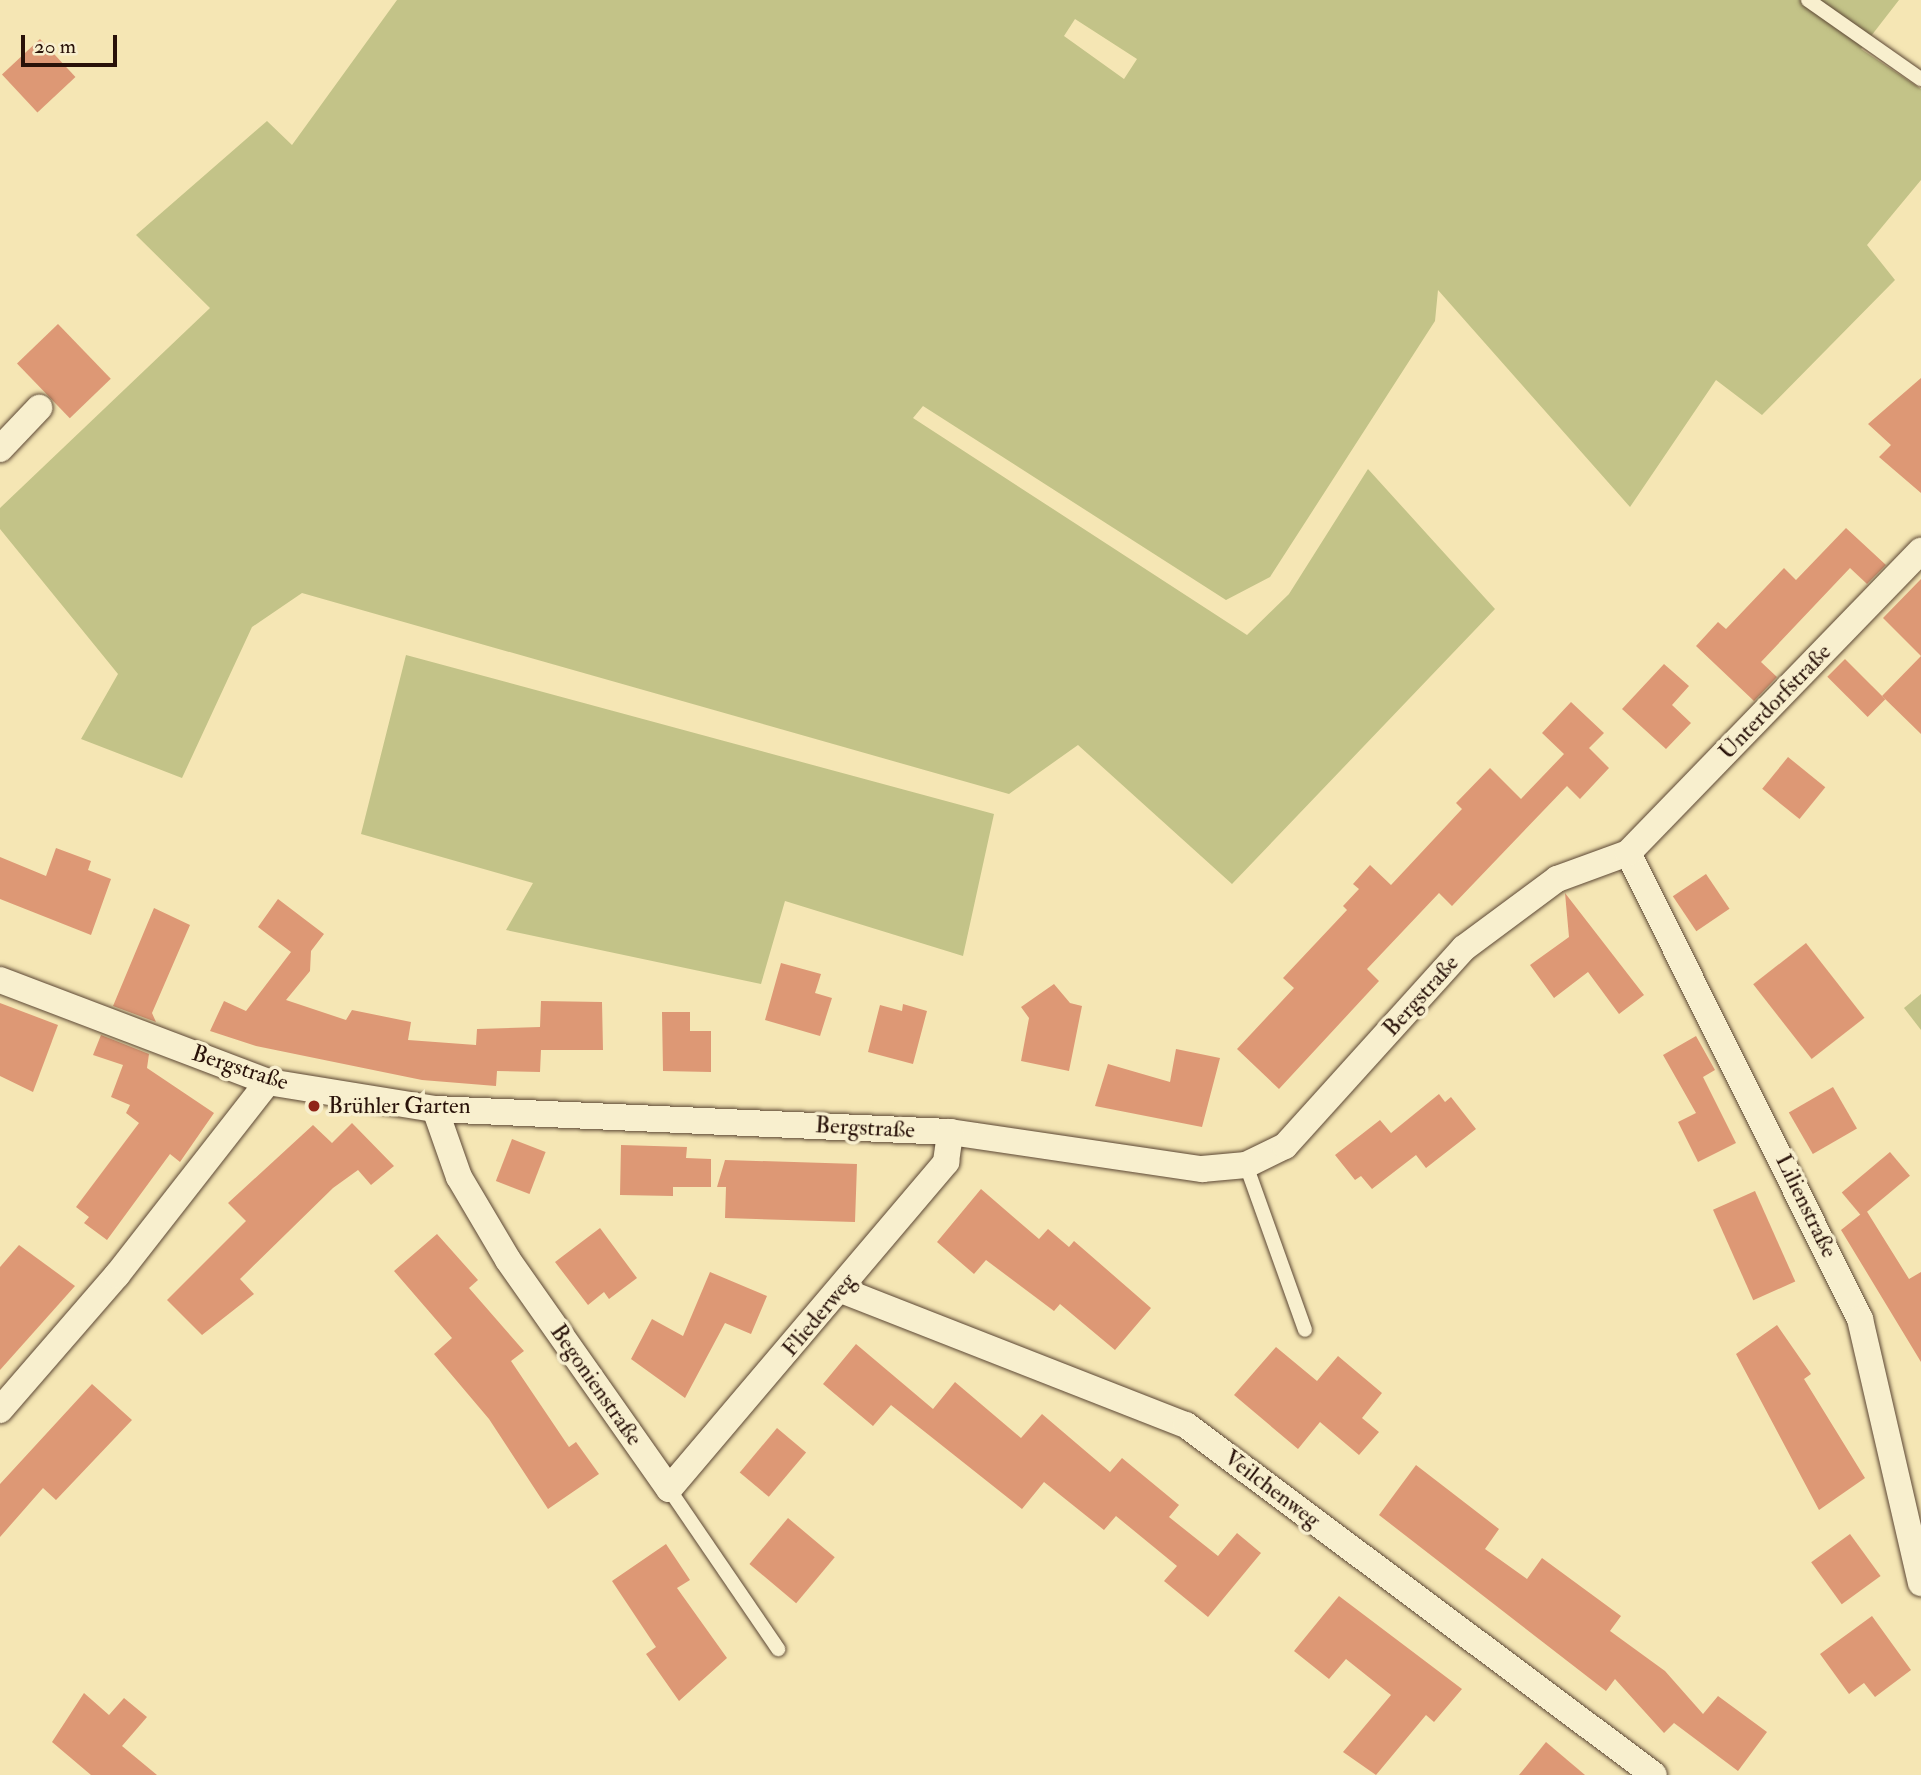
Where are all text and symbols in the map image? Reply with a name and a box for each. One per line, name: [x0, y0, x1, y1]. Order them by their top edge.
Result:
scale bar: [24, 21, 121, 65]
text: 20 m: [34, 33, 76, 60]
street label: Unterdorfstraße: [1713, 639, 1837, 765]
street label: Bergstraße: [1377, 950, 1465, 1042]
street label: Bergstraße: [188, 1039, 292, 1097]
place label: Brühler Garten: [328, 1092, 471, 1120]
marker: Brühler Garten: [306, 1098, 322, 1114]
street label: Bergstraße: [814, 1112, 916, 1144]
street label: Lilienstraße: [1769, 1150, 1843, 1262]
street label: Fliederweg: [776, 1268, 862, 1362]
street label: Begonienstraße: [544, 1319, 648, 1451]
street label: Veilchenweg: [1218, 1444, 1326, 1534]

